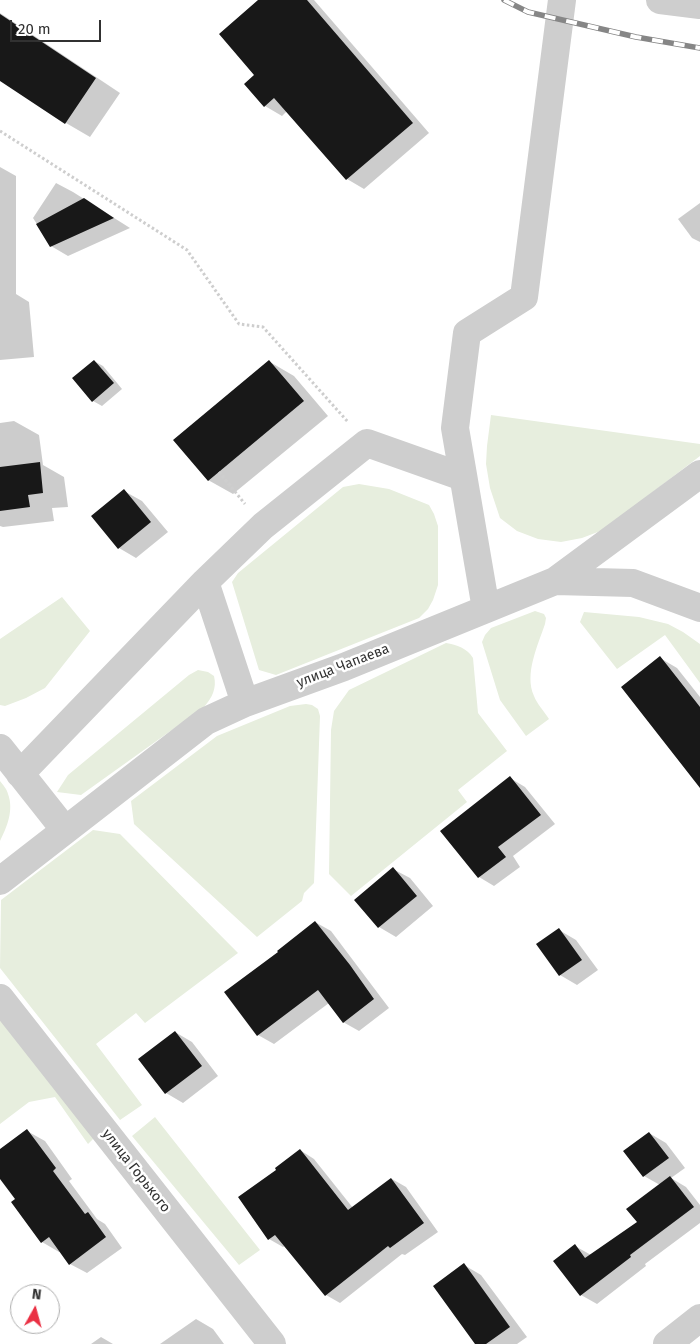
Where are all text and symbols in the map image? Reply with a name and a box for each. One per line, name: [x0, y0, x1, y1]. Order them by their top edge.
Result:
scale bar: [12, 10, 104, 42]
text: 20 m: [18, 20, 51, 38]
street label: улица Чапаева: [294, 641, 392, 691]
street label: улица Горького: [98, 1126, 174, 1216]
north arrow: [10, 1284, 60, 1334]
text: N: [31, 1286, 42, 1304]

